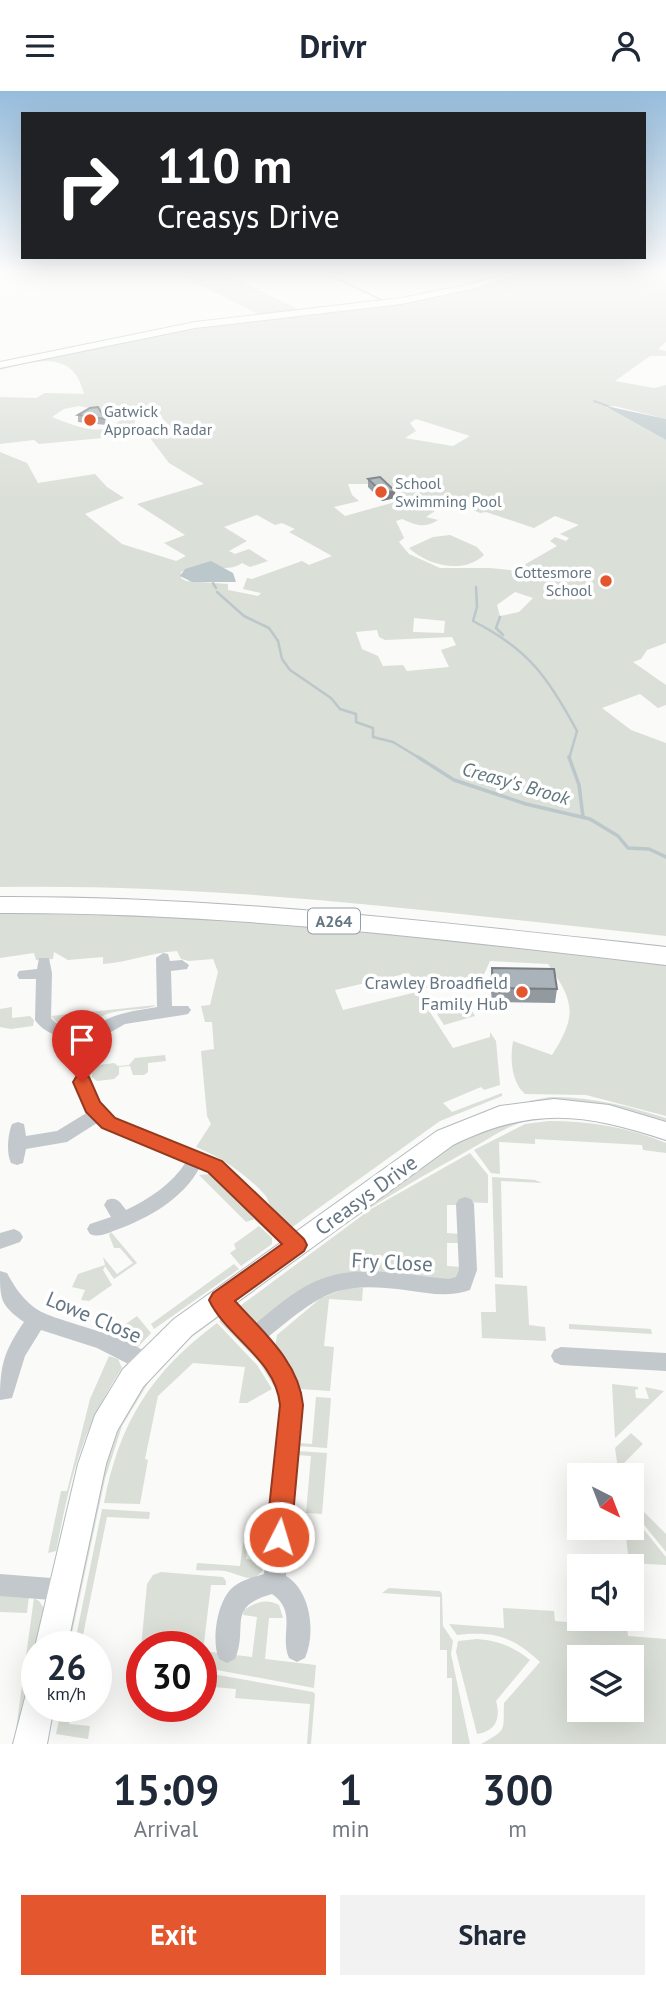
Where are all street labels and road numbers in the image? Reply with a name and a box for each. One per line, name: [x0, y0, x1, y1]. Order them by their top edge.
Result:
road number: A264: [308, 909, 360, 933]
street label: Creasys Drive: [310, 1149, 422, 1241]
street label: Fry Close: [351, 1246, 433, 1278]
street label: Lowe Close: [42, 1285, 146, 1349]

